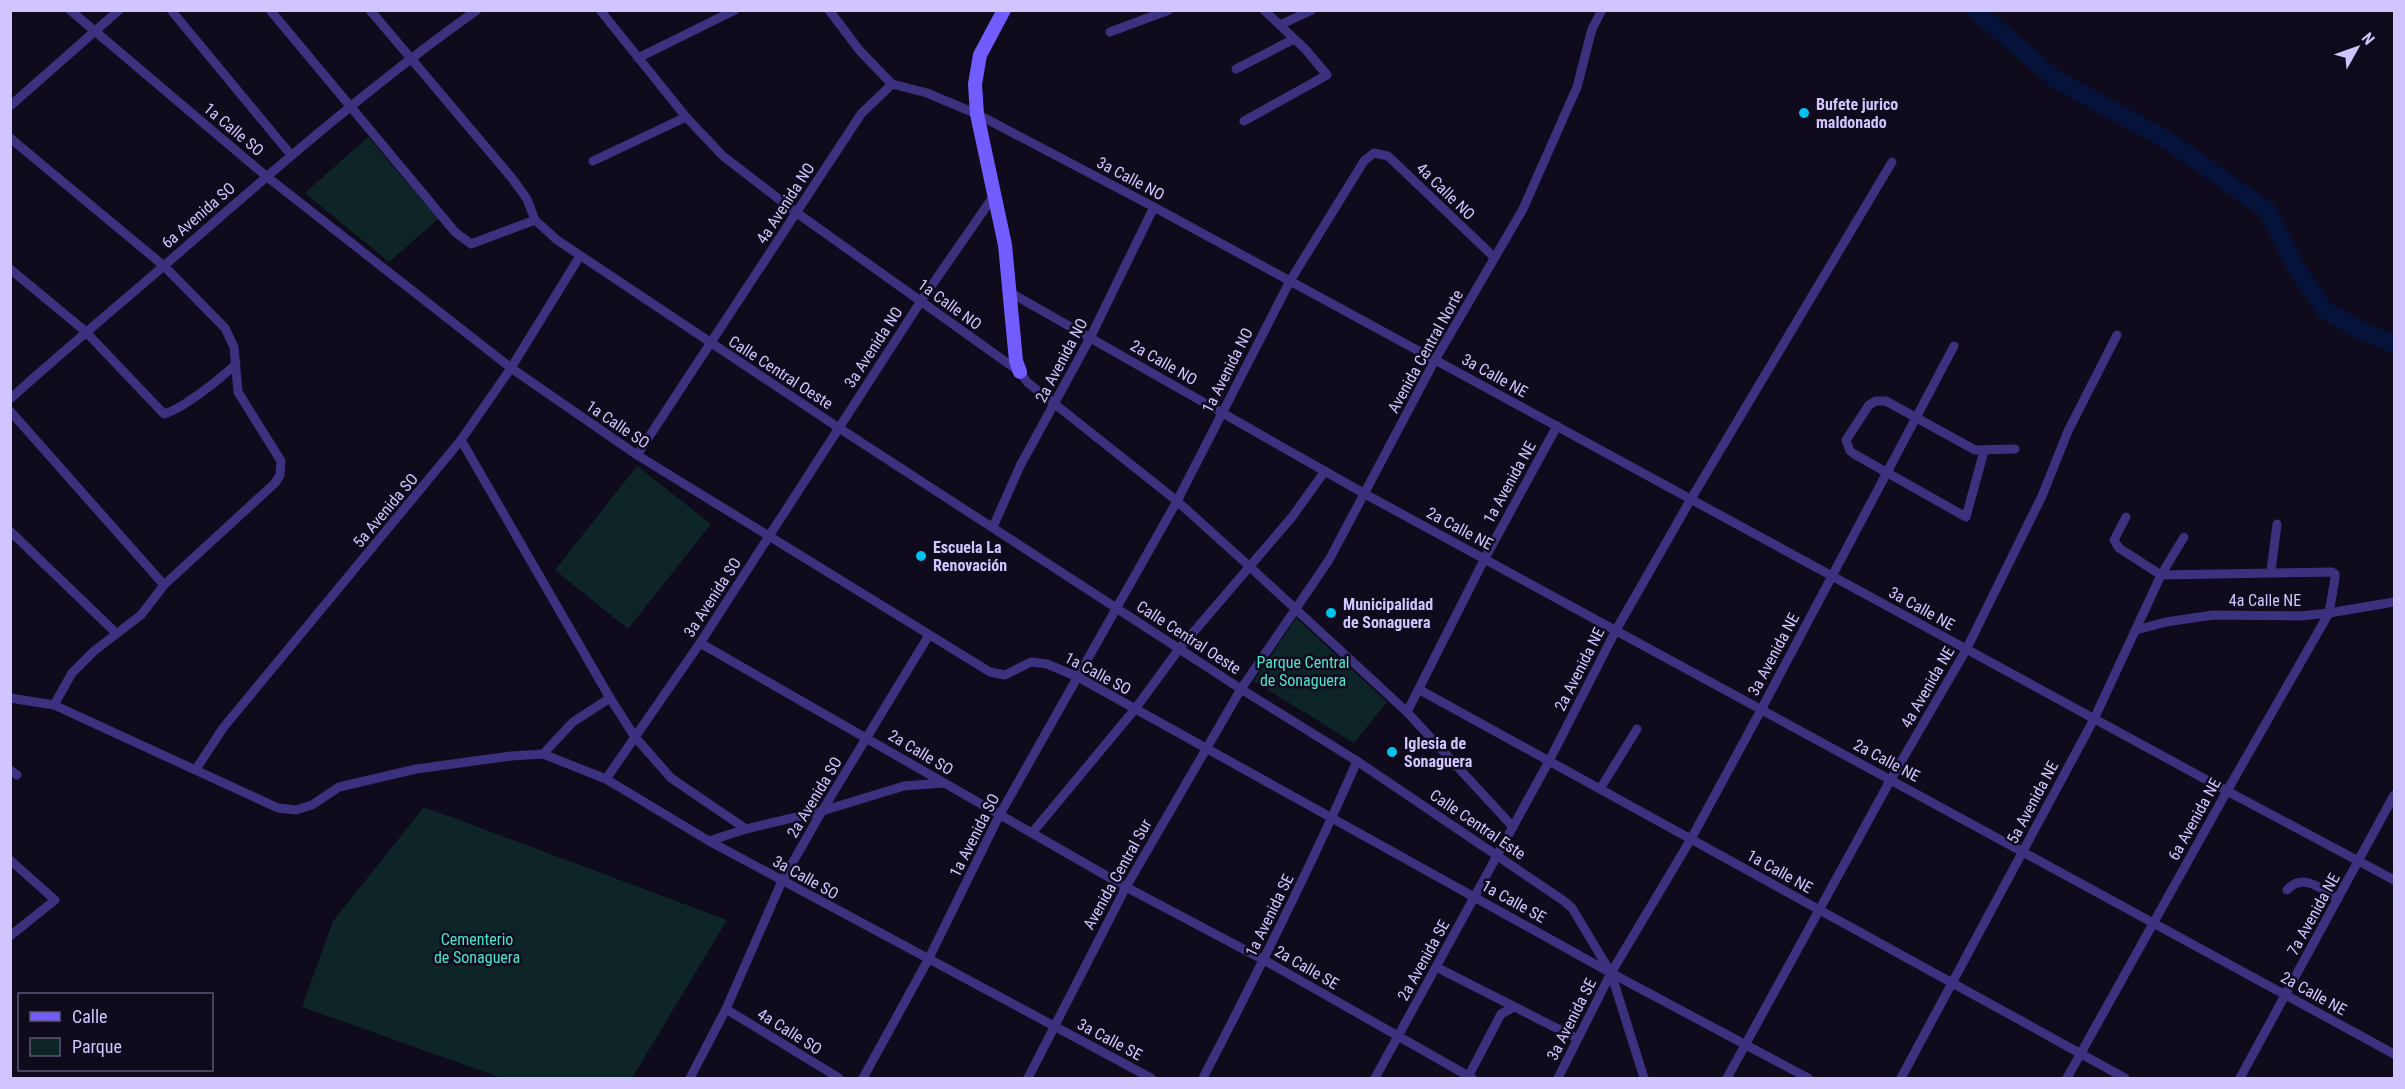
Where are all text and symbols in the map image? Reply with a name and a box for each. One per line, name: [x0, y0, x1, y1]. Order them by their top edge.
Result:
north arrow: [2327, 18, 2387, 78]
text: N: [2358, 29, 2379, 49]
place label: Bufete jurico maldonado: [1816, 95, 1898, 132]
street label: 1a Calle SO: [200, 99, 268, 160]
marker: Bufete jurico maldonado: [1797, 106, 1811, 120]
street label: 3a Calle NO: [1094, 153, 1168, 204]
street label: 4a Avenida NO: [752, 159, 819, 247]
street label: 4a Calle NO: [1412, 159, 1479, 224]
street label: 6a Avenida SO: [158, 178, 239, 252]
street label: 1a Calle NO: [914, 275, 985, 334]
street label: Avenida Central Norte: [1384, 286, 1467, 416]
street label: 3a Avenida NO: [840, 303, 907, 391]
street label: 2a Avenida NO: [1031, 315, 1092, 406]
street label: 1a Avenida NO: [1198, 325, 1257, 416]
street label: Calle Central Oeste: [725, 332, 836, 413]
street label: 2a Calle NO: [1127, 336, 1201, 389]
street label: 3a Calle NE: [1459, 350, 1531, 401]
street label: 1a Calle SO: [582, 396, 653, 453]
street label: 1a Avenida NE: [1479, 438, 1540, 527]
street label: 5a Avenida SO: [349, 469, 422, 551]
street label: 2a Calle NE: [1423, 503, 1496, 554]
place label: Escuela La Renovación: [933, 538, 1007, 575]
marker: Escuela La Renovación: [914, 549, 928, 563]
street label: 3a Avenida SO: [680, 554, 745, 641]
street label: 3a Calle NE: [1886, 583, 1958, 634]
street label: 4a Calle NE: [2229, 591, 2301, 610]
place label: Municipalidad de Sonaguera: [1343, 595, 1433, 632]
street label: Calle Central Oeste: [1133, 597, 1244, 678]
marker: Municipalidad de Sonaguera: [1324, 606, 1338, 620]
street label: 3a Avenida NE: [1744, 610, 1803, 699]
street label: 2a Avenida NE: [1550, 624, 1609, 714]
street label: 4a Avenida NE: [1896, 643, 1958, 731]
street label: 1a Calle SO: [1061, 648, 1134, 699]
park label: Parque Central de Sonaguera: [1256, 653, 1350, 690]
street label: 2a Calle SO: [885, 726, 957, 779]
place label: Iglesia de Sonaguera: [1404, 734, 1473, 771]
street label: 2a Calle NE: [1850, 735, 1923, 786]
marker: Iglesia de Sonaguera: [1385, 745, 1399, 759]
street label: 2a Avenida SO: [783, 753, 846, 841]
street label: 5a Avenida NE: [2003, 758, 2062, 847]
street label: 6a Avenida NE: [2164, 775, 2225, 864]
street label: Calle Central Este: [1426, 785, 1529, 863]
street label: 1a Avenida SO: [945, 790, 1004, 880]
street label: Avenida Central Sur: [1079, 816, 1156, 933]
street label: 1a Calle NE: [1744, 846, 1816, 897]
street label: 3a Calle SO: [769, 852, 842, 903]
street label: 7a Avenida NE: [2283, 870, 2344, 959]
street label: 1a Avenida SE: [1241, 871, 1298, 959]
street label: 1a Calle SE: [1478, 876, 1549, 927]
street label: 2a Avenida SE: [1393, 917, 1453, 1004]
park label: Cementerio de Sonaguera: [434, 930, 520, 967]
street label: 2a Calle SE: [1271, 942, 1342, 993]
street label: 2a Calle NE: [2278, 968, 2350, 1019]
street label: 3a Avenida SE: [1543, 975, 1600, 1063]
legend: [18, 993, 213, 1071]
street label: 4a Calle SO: [754, 1004, 825, 1059]
text: Calle: [72, 1006, 108, 1027]
street label: 3a Calle SE: [1074, 1014, 1145, 1064]
text: Parque: [72, 1036, 122, 1057]

